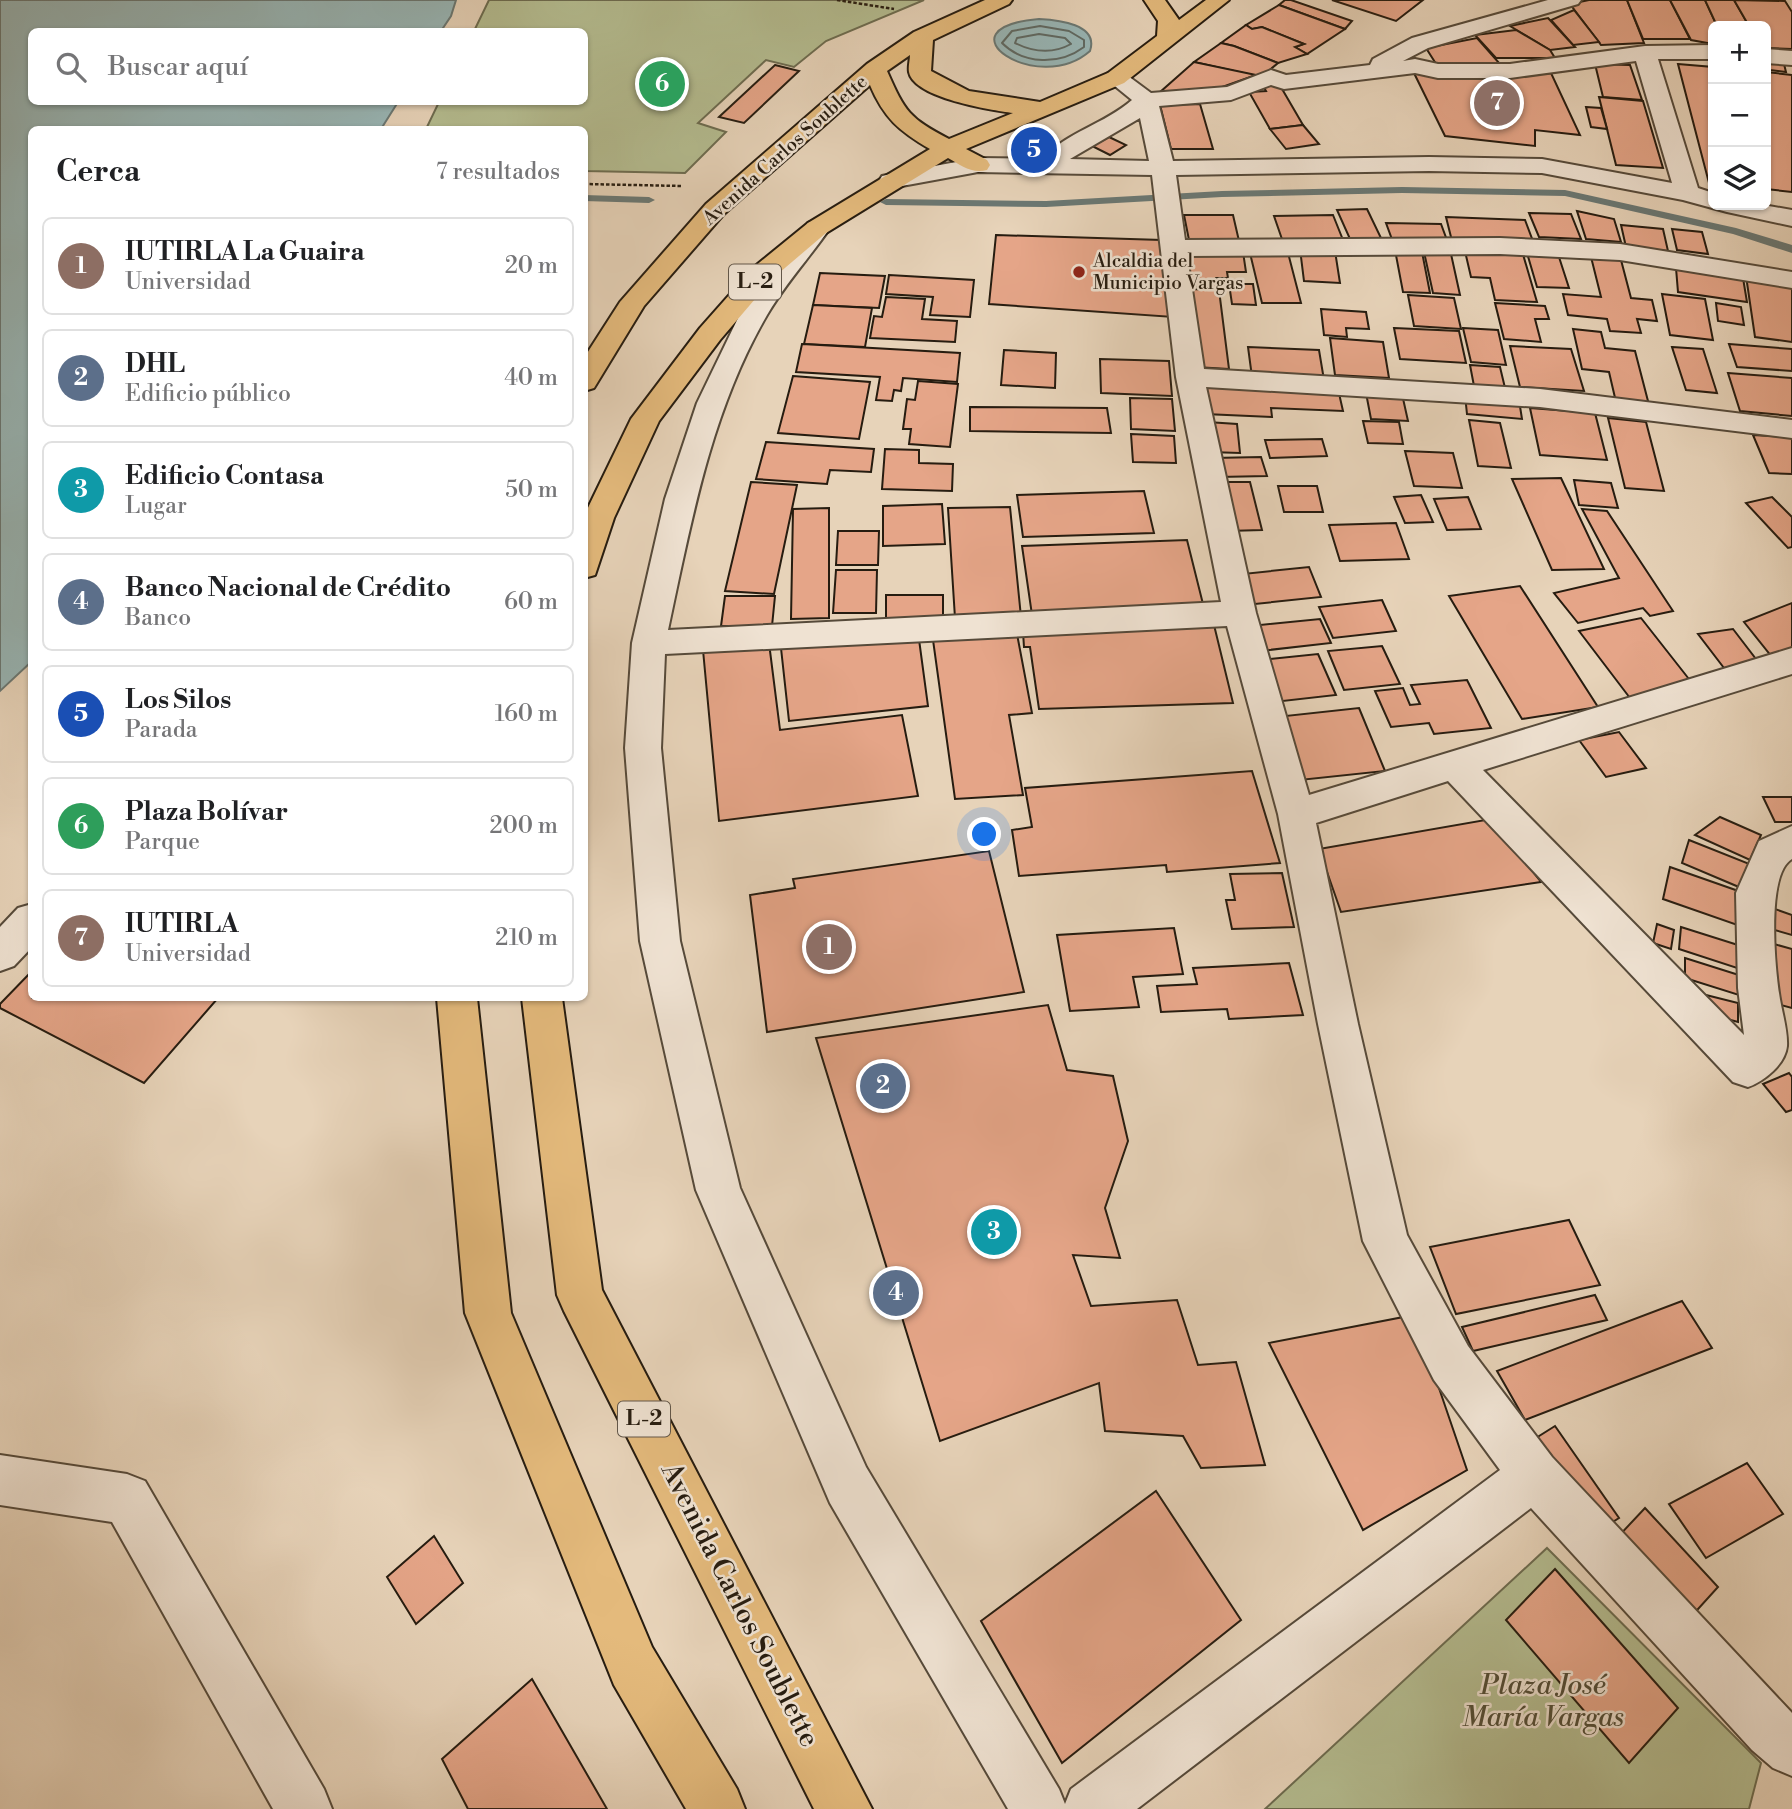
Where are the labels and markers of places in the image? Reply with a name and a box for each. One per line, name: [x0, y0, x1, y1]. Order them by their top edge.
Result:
pin: 6: [639, 58, 685, 110]
pin: 7: [1474, 77, 1520, 129]
pin: 5: [1011, 124, 1057, 176]
place label: Alcaldia del Municipio Vargas: [1092, 249, 1243, 295]
marker: Alcaldia del Municipio Vargas: [1071, 264, 1087, 280]
pin: 1: [806, 921, 852, 973]
pin: 2: [860, 1060, 906, 1112]
pin: 3: [971, 1206, 1017, 1258]
pin: 4: [873, 1267, 919, 1319]

